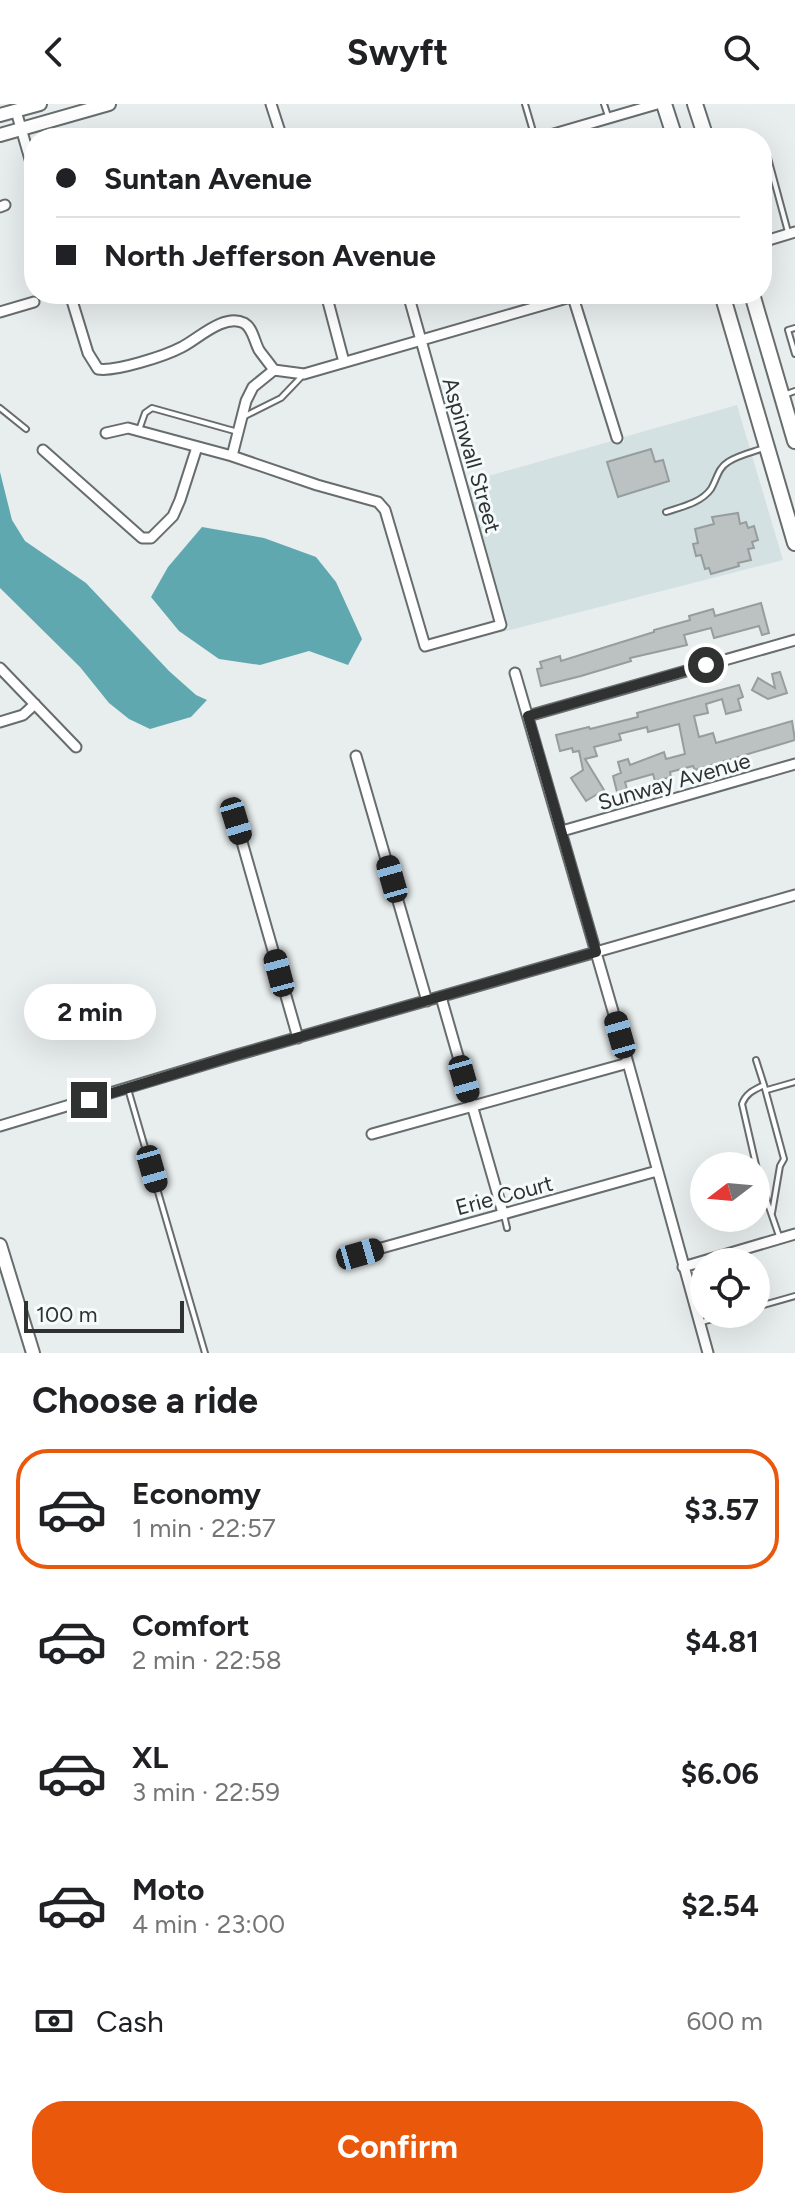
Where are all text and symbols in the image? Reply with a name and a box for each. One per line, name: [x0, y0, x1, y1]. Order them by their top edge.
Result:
icon: back: [32, 30, 76, 74]
icon: search: [719, 30, 763, 74]
text: Swyft: [347, 31, 448, 74]
text: Suntan Avenue: [104, 160, 312, 197]
text: North Jefferson Avenue: [104, 237, 436, 274]
street label: Aspinwall Street: [436, 374, 507, 536]
route start: [688, 647, 724, 683]
street label: Sunway Avenue: [595, 747, 753, 816]
car: [218, 795, 254, 847]
car: [374, 853, 410, 905]
car: [261, 947, 297, 999]
callout: 2 min: [23, 984, 155, 1040]
text: 2 min: [57, 996, 123, 1028]
car: [602, 1009, 638, 1061]
car: [446, 1053, 482, 1105]
route end: [71, 1082, 107, 1118]
car: [134, 1143, 170, 1195]
north arrow: [690, 1152, 770, 1232]
map controls: [690, 1152, 770, 1328]
street label: Erie Court: [452, 1170, 556, 1221]
car: [334, 1236, 386, 1272]
button: locate: [690, 1248, 770, 1328]
scale bar: [24, 1297, 184, 1333]
text: 100 m: [36, 1301, 97, 1328]
text: Choose a ride: [32, 1379, 258, 1422]
icon: car: [36, 1473, 108, 1545]
text: Economy: [132, 1475, 261, 1512]
text: $3.57: [684, 1491, 759, 1528]
text: 1 min · 22:57: [132, 1512, 276, 1544]
icon: car: [36, 1605, 108, 1677]
text: Comfort: [132, 1607, 250, 1644]
text: $4.81: [685, 1623, 759, 1660]
text: 2 min · 22:58: [132, 1644, 282, 1676]
icon: car: [36, 1737, 108, 1809]
text: XL: [132, 1739, 168, 1776]
text: $6.06: [681, 1755, 759, 1792]
text: 3 min · 22:59: [132, 1776, 280, 1808]
icon: car: [36, 1869, 108, 1941]
text: Moto: [132, 1871, 204, 1908]
text: $2.54: [681, 1887, 759, 1924]
text: 4 min · 23:00: [132, 1908, 285, 1940]
icon: cash: [32, 1999, 76, 2043]
text: Cash: [96, 2003, 164, 2040]
text: 600 m: [686, 2005, 763, 2037]
button: Confirm: [32, 2101, 763, 2193]

